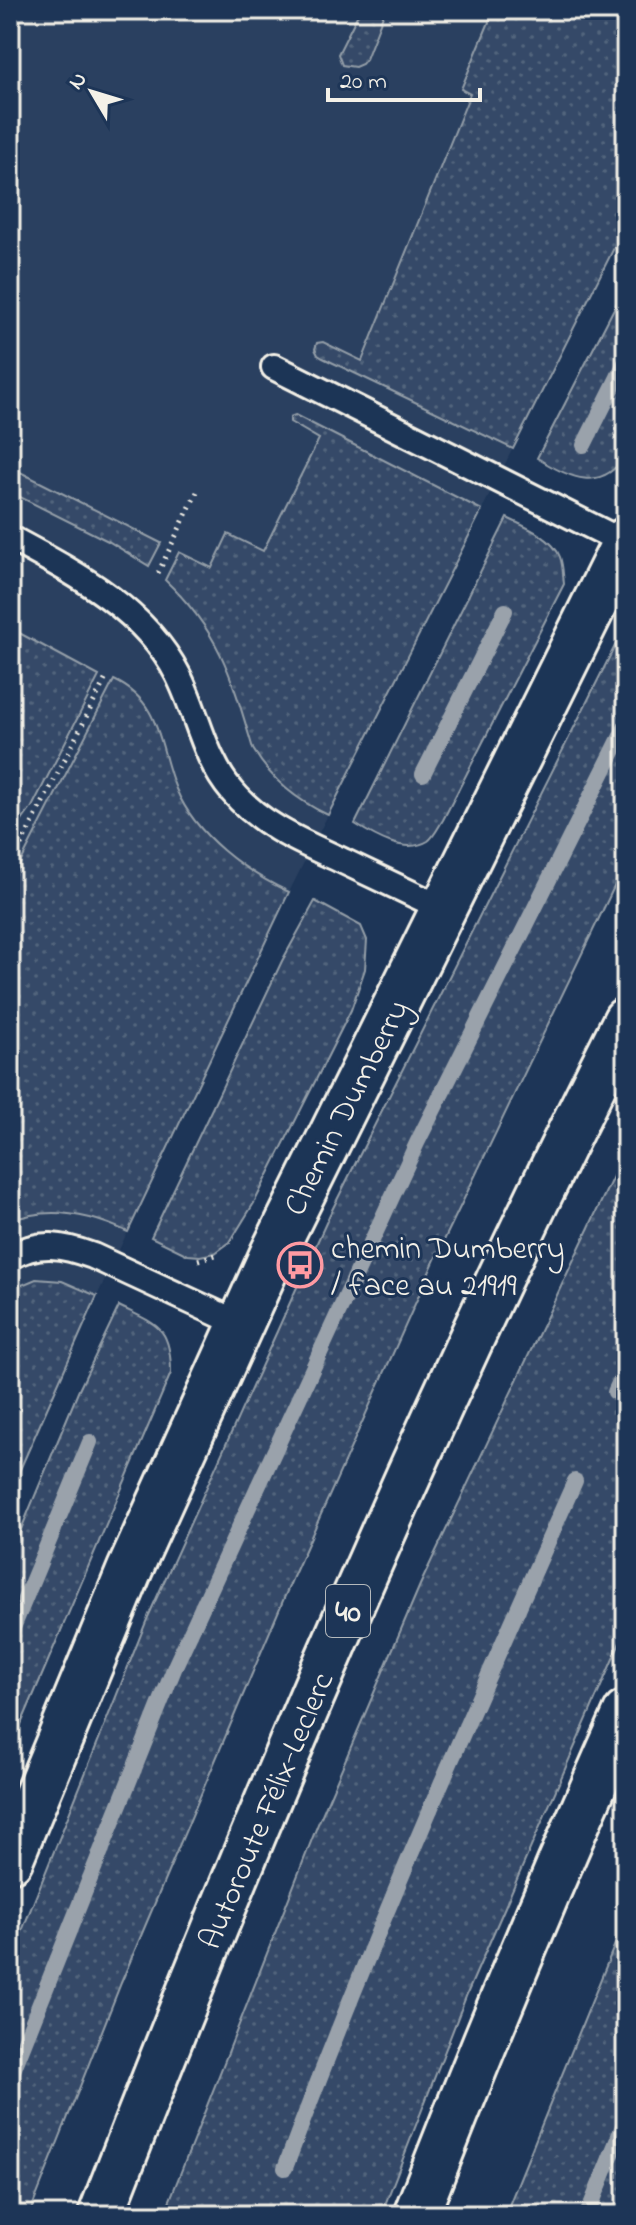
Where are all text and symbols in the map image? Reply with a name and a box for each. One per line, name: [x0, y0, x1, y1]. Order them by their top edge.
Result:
north arrow: [52, 52, 132, 132]
scale bar: [328, 52, 480, 102]
text: 20 m: [340, 65, 387, 100]
text: N: [61, 66, 96, 97]
street label: Chemin Dumberry: [273, 992, 423, 1225]
place label: chemin Dumberry / face au 21919: [331, 1227, 565, 1311]
bus stop icon: chemin Dumberry / face au 21919: [276, 1241, 324, 1289]
road number: 40: [326, 1585, 370, 1637]
street label: Autoroute Félix-Leclerc: [189, 1665, 348, 1957]

